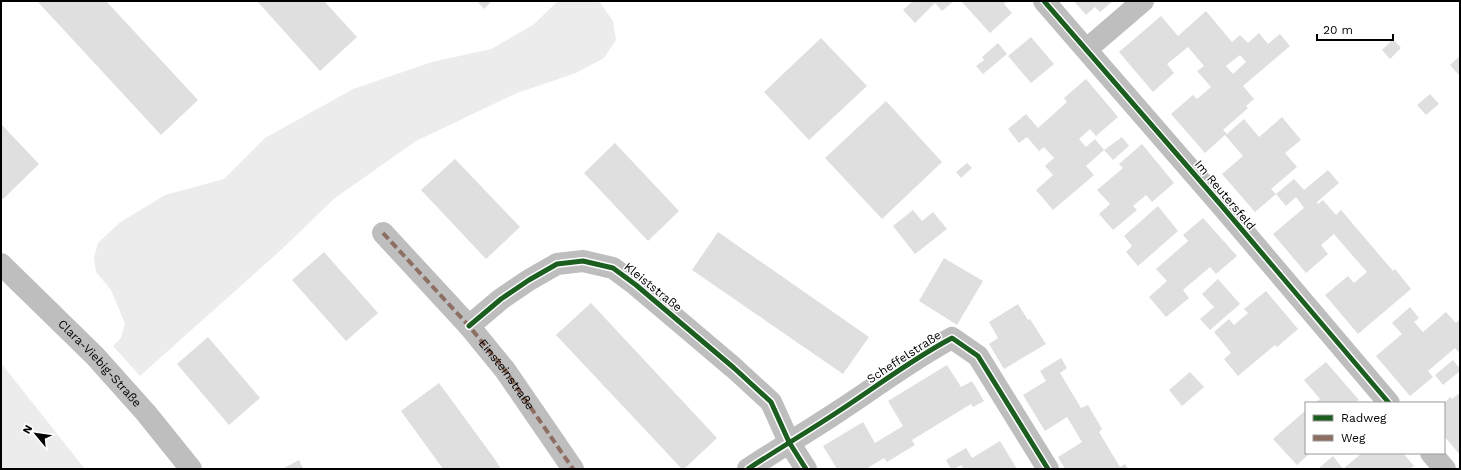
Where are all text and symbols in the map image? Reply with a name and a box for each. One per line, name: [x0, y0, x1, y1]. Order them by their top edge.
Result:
scale bar: [1317, 16, 1393, 42]
text: 20 m: [1323, 23, 1353, 37]
street label: Im Reutersfeld: [1192, 157, 1258, 233]
street label: Kleiststraße: [621, 259, 685, 315]
street label: Clara-Viebig-Straße: [55, 317, 144, 410]
street label: Scheffelstraße: [864, 328, 944, 386]
street label: Einsteinstraße: [476, 336, 537, 413]
legend: [1305, 402, 1445, 454]
text: Radweg: [1341, 411, 1387, 425]
north arrow: [16, 414, 56, 454]
text: N: [20, 423, 35, 436]
text: Weg: [1341, 431, 1366, 445]

